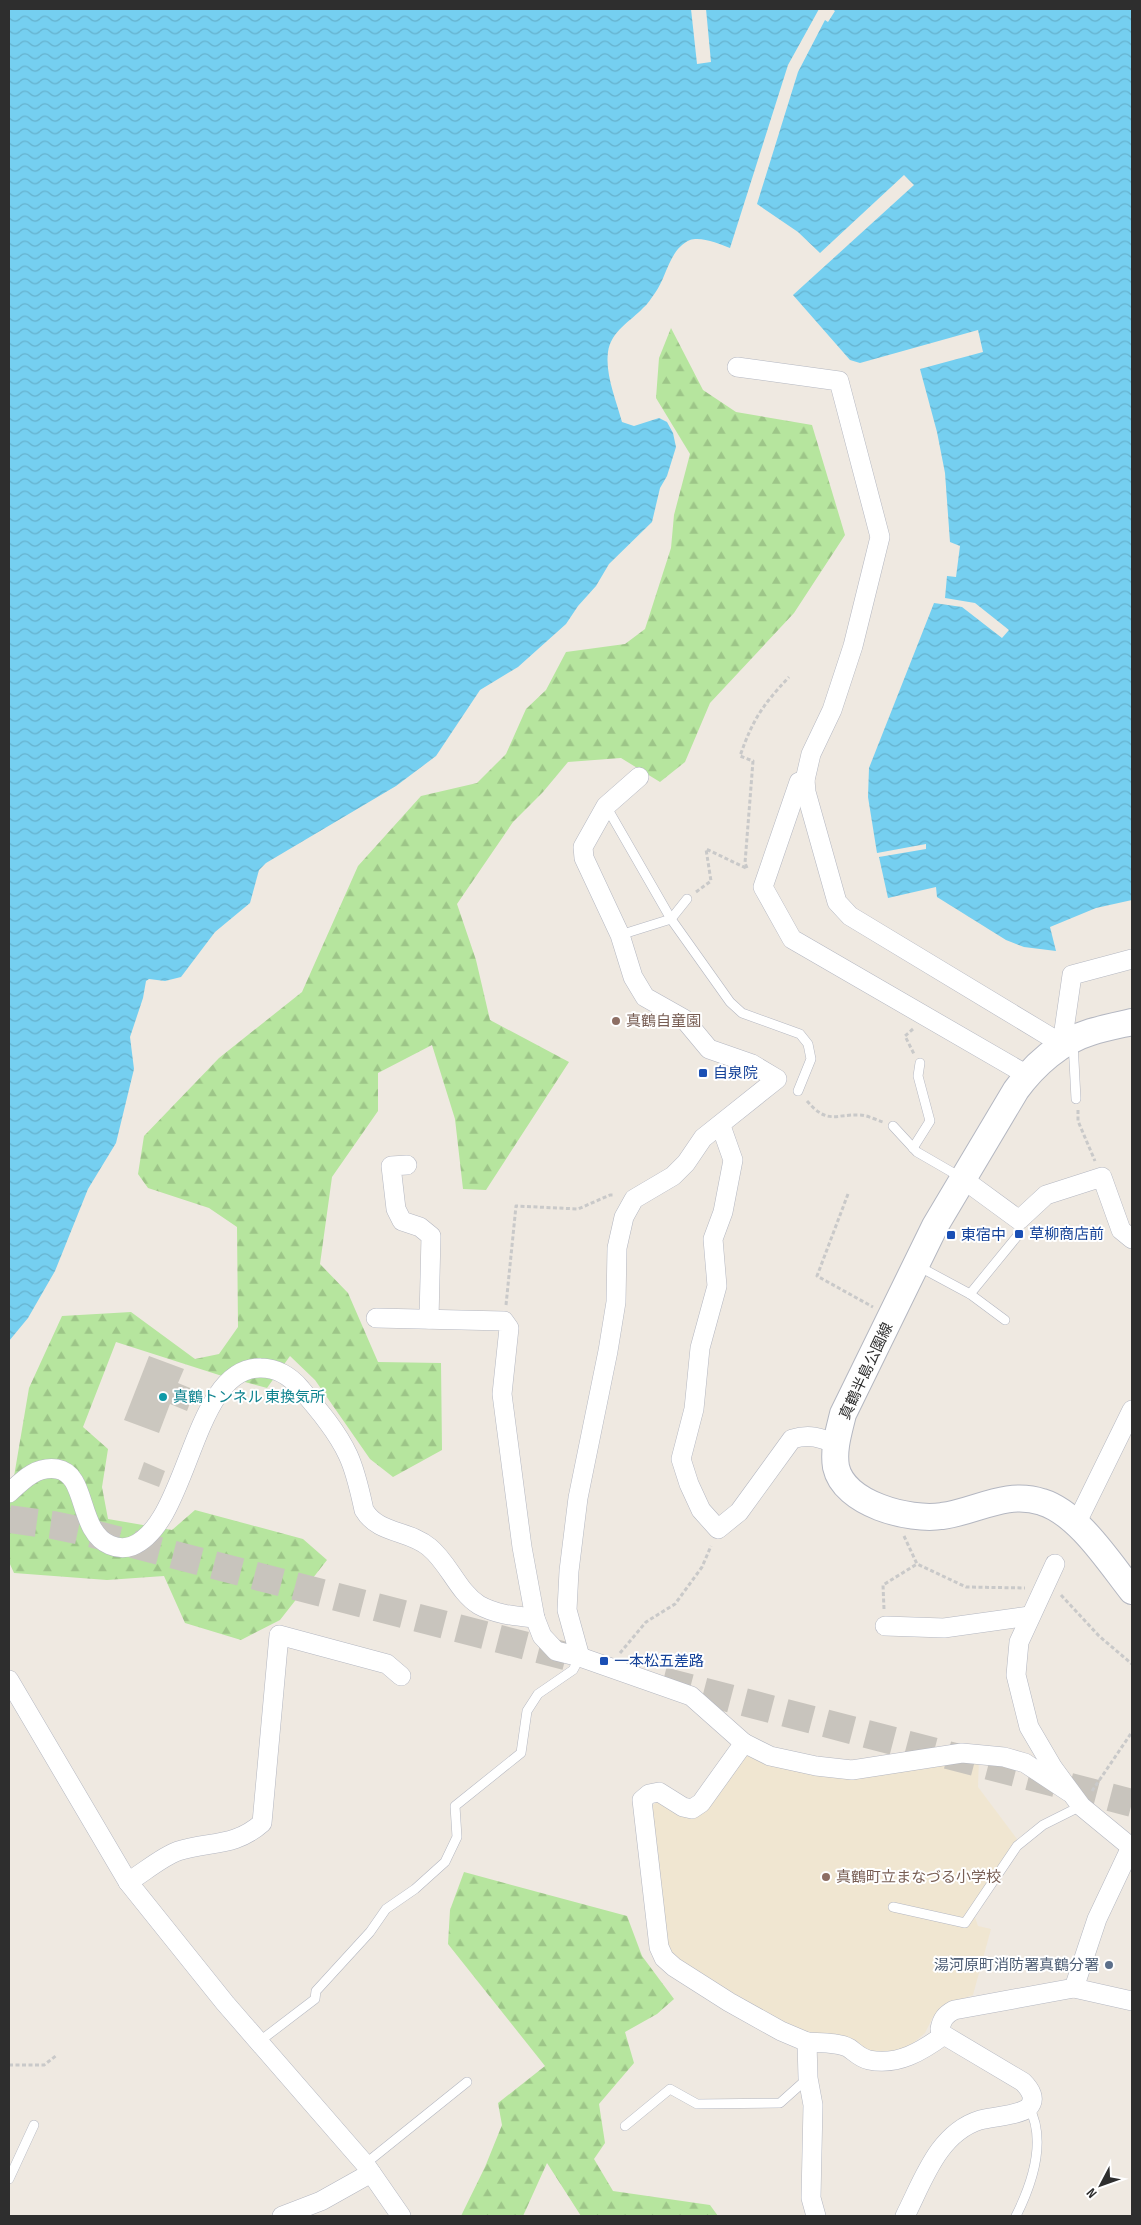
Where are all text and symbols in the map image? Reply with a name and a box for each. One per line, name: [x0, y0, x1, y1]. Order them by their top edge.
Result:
place label: 真鶴自童園: [626, 1012, 701, 1031]
marker: 真鶴自童園: [610, 1015, 622, 1027]
place label: 自泉院: [713, 1064, 758, 1083]
marker: 自泉院: [697, 1067, 709, 1079]
place label: 草柳商店前: [1029, 1225, 1104, 1244]
place label: 東宿中: [961, 1226, 1006, 1245]
marker: 草柳商店前: [1013, 1228, 1025, 1240]
marker: 東宿中: [945, 1229, 957, 1241]
street label: 真鶴半島公園線: [836, 1320, 897, 1423]
place label: 真鶴トンネル 東換気所: [173, 1388, 325, 1407]
marker: 真鶴トンネル 東換気所: [157, 1391, 169, 1403]
place label: 一本松五差路: [614, 1652, 704, 1671]
marker: 一本松五差路: [598, 1655, 610, 1667]
place label: 真鶴町立まなづる小学校: [836, 1868, 1001, 1887]
marker: 真鶴町立まなづる小学校: [820, 1871, 832, 1883]
place label: 湯河原町消防署真鶴分署: [934, 1956, 1099, 1975]
marker: 湯河原町消防署真鶴分署: [1103, 1959, 1115, 1971]
north arrow: [1076, 2160, 1126, 2210]
text: N: [1083, 2185, 1100, 2202]

